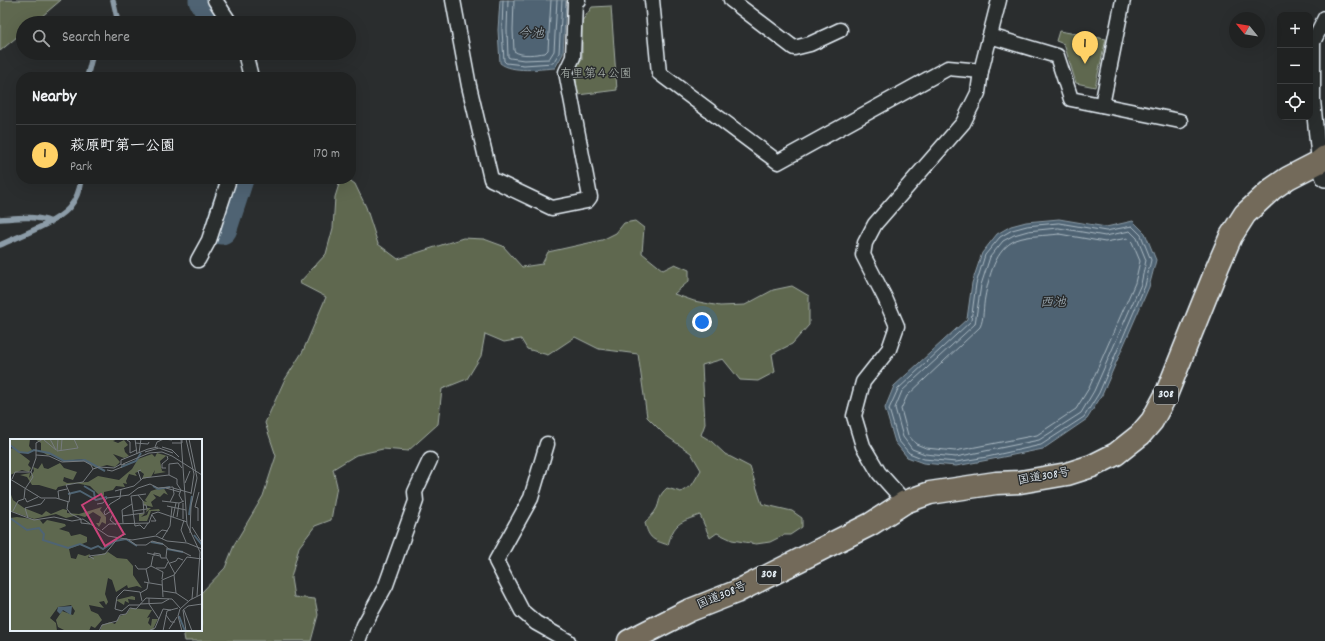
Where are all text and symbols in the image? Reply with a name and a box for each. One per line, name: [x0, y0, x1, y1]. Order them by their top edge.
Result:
north arrow: [1229, 12, 1265, 48]
map controls: [1277, 12, 1313, 120]
button: +: [1277, 12, 1313, 48]
search box: [16, 16, 356, 60]
water label: 今池: [518, 25, 545, 44]
icon: search: [30, 27, 52, 49]
text: Search here: [62, 27, 130, 49]
pin: 1: [1072, 31, 1098, 64]
button: −: [1277, 48, 1313, 84]
park label: 有里第４公園: [560, 66, 632, 83]
button: locate: [1277, 84, 1313, 120]
text: Nearby: [32, 86, 76, 110]
text: 萩原町第一公園: [70, 136, 175, 158]
text: 1: [44, 145, 46, 164]
text: 170 m: [313, 145, 340, 164]
text: Park: [70, 158, 92, 177]
water label: 西池: [1040, 294, 1067, 313]
your location: [692, 312, 712, 332]
road number: 308: [1154, 386, 1178, 404]
inset map: [10, 439, 202, 631]
street label: 国道308号: [1017, 464, 1071, 490]
road number: 308: [757, 566, 781, 584]
street label: 国道308号: [694, 578, 750, 614]

